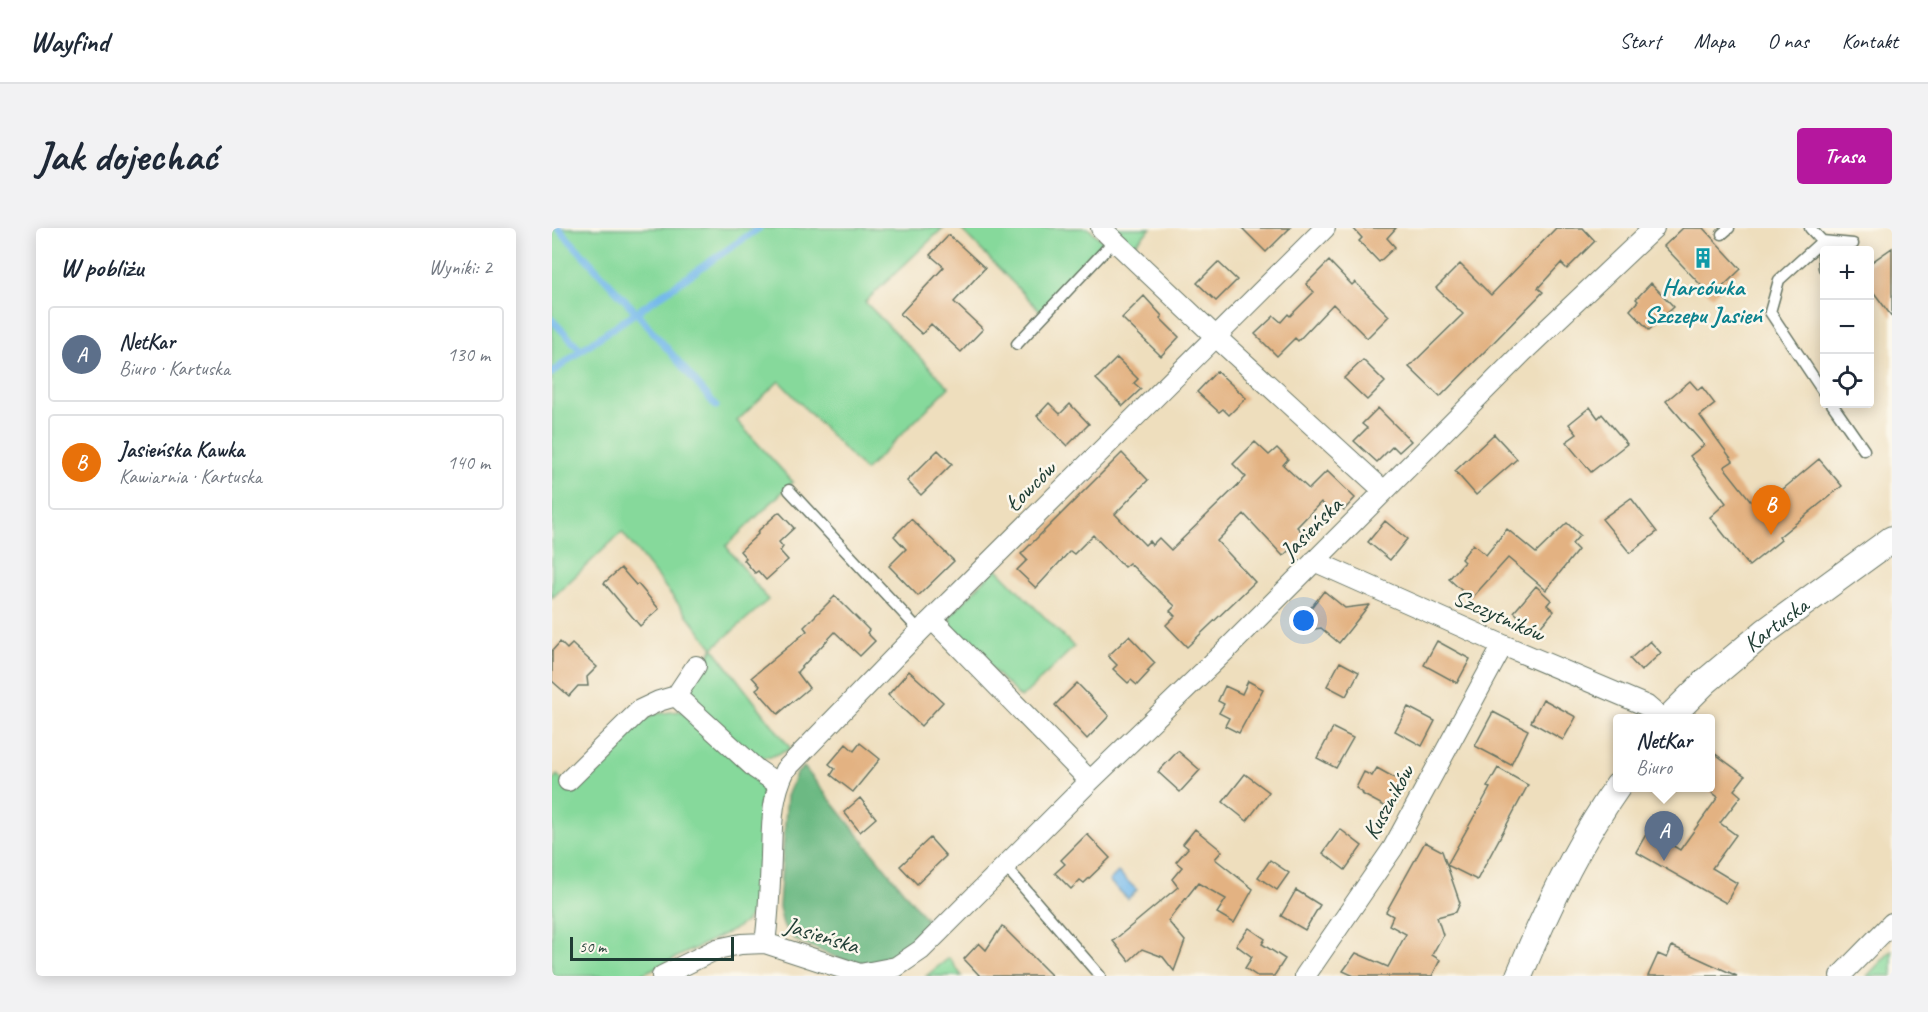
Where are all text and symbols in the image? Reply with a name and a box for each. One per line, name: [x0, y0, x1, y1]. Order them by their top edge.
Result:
text: Wayfind: [30, 24, 109, 59]
text: Start: [1620, 28, 1661, 54]
text: Mapa: [1694, 28, 1734, 54]
text: O nas: [1767, 28, 1809, 54]
text: Kontakt: [1842, 28, 1898, 54]
button: Trasa: [1797, 128, 1892, 184]
text: Jak dojechać: [36, 130, 217, 183]
building icon: Harcówka Szczepu Jasień: [1691, 246, 1715, 270]
map controls: [1820, 246, 1874, 408]
button: +: [1820, 246, 1874, 300]
text: W pobliżu: [60, 251, 143, 284]
text: Wyniki: 2: [429, 255, 492, 280]
place label: Harcówka Szczepu Jasień: [1644, 272, 1764, 330]
button: −: [1820, 300, 1874, 354]
text: NetKar: [119, 328, 175, 356]
text: A: [76, 342, 87, 367]
text: 130 m: [447, 342, 490, 367]
button: locate: [1820, 354, 1874, 408]
text: Biuro · Kartuska: [119, 356, 230, 381]
text: Jasieńska Kawka: [119, 436, 244, 464]
text: B: [76, 450, 87, 475]
text: 140 m: [447, 450, 490, 475]
street label: Łowców: [998, 453, 1063, 518]
text: Kawiarnia · Kartuska: [119, 464, 262, 489]
pin: B: [1752, 486, 1790, 535]
street label: Jasieńska: [1273, 489, 1350, 566]
street label: Szczytników: [1449, 582, 1551, 649]
street label: Kartuska: [1737, 589, 1816, 659]
your location: [1289, 606, 1318, 635]
popup: [1613, 714, 1715, 792]
text: NetKar: [1636, 727, 1692, 755]
text: Biuro: [1636, 755, 1672, 780]
street label: Kuszników: [1355, 758, 1421, 844]
pin: A: [1644, 812, 1684, 861]
street label: Jasieńska: [780, 909, 864, 961]
scale bar: [570, 934, 734, 962]
text: 50 m: [579, 937, 606, 957]

